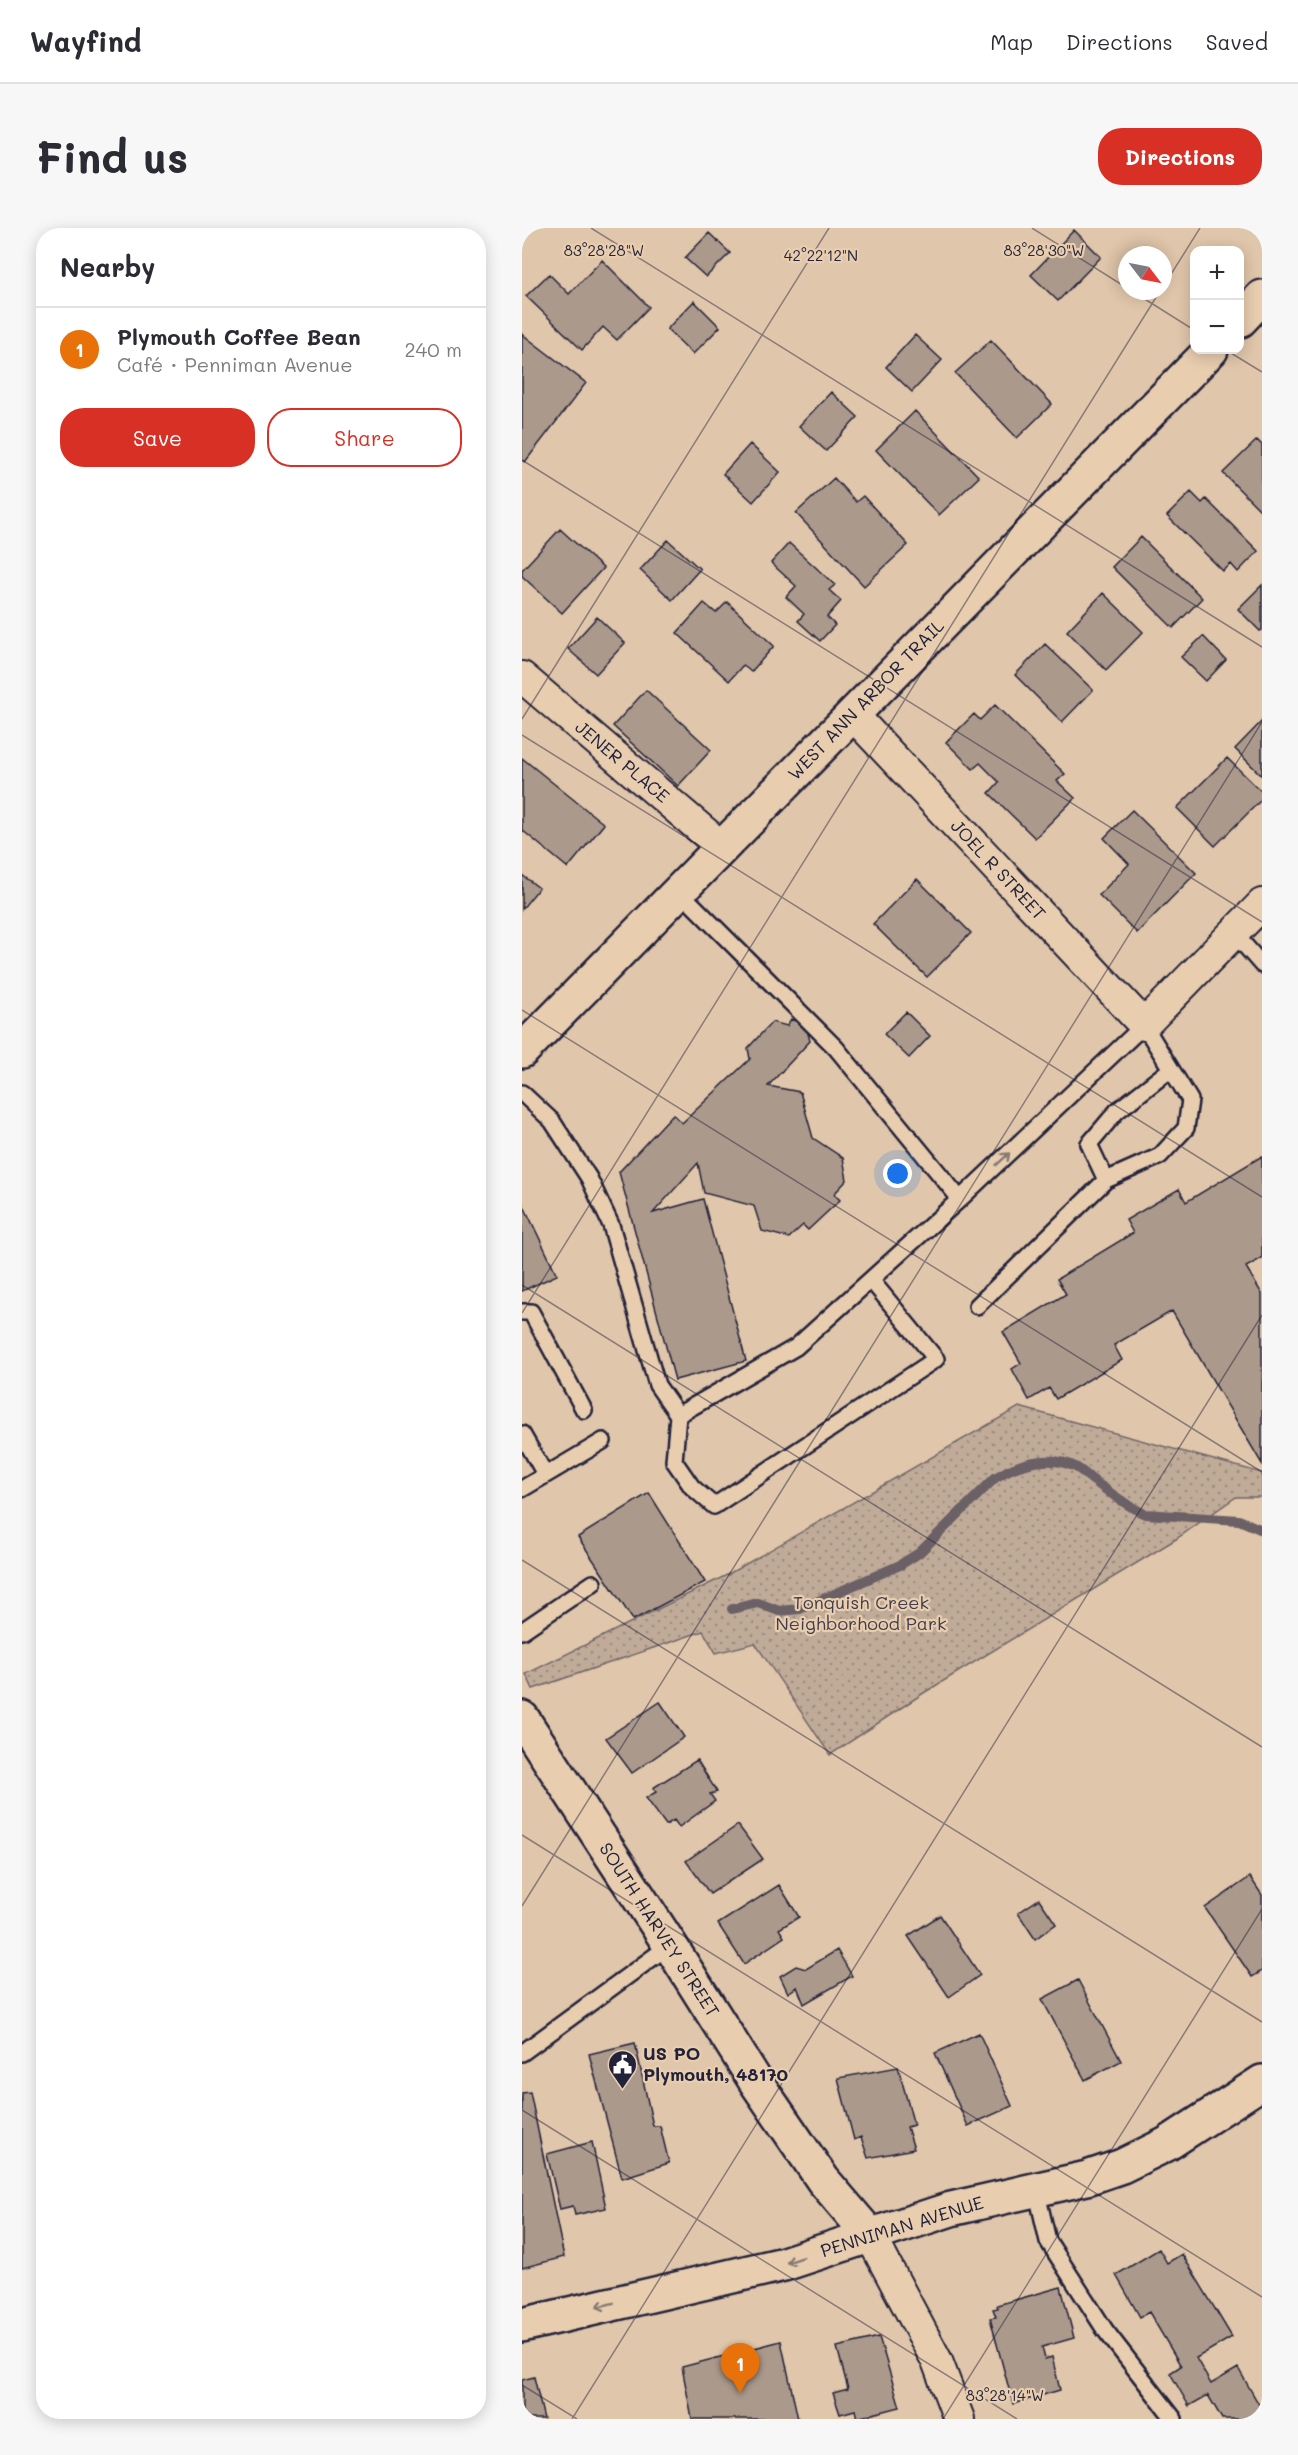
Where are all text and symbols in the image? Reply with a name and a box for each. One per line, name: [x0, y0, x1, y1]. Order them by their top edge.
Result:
text: Wayfind: [30, 23, 141, 59]
text: Map: [990, 28, 1033, 55]
text: Directions: [1066, 28, 1173, 55]
text: Saved: [1206, 28, 1268, 55]
button: Directions: [1098, 128, 1262, 185]
text: Find us: [36, 129, 188, 184]
text: 83°28'28"W: [564, 240, 644, 260]
text: 83°28'30"W: [1004, 240, 1084, 260]
text: 42°22'12"N: [784, 245, 858, 265]
north arrow: [1118, 246, 1172, 300]
map controls: [1190, 246, 1244, 354]
button: +: [1190, 246, 1244, 300]
text: Nearby: [60, 250, 155, 284]
button: −: [1190, 300, 1244, 354]
text: Plymouth Coffee Bean: [117, 322, 361, 351]
text: 1: [75, 336, 84, 362]
text: 240 m: [404, 336, 462, 362]
text: Café · Penniman Avenue: [117, 351, 353, 377]
button: Save: [60, 408, 255, 467]
button: Share: [267, 408, 462, 467]
street label: WEST ANN ARBOR TRAIL: [782, 613, 949, 785]
street label: JENER PLACE: [570, 715, 675, 808]
street label: JOEL R STREET: [946, 814, 1052, 925]
one-way arrow: [995, 1152, 1010, 1166]
your location: [883, 1159, 912, 1188]
park label: Tonquish Creek Neighborhood Park: [775, 1590, 947, 1635]
street label: SOUTH HARVEY STREET: [594, 1838, 725, 2021]
place label: US PO Plymouth, 48170: [643, 2041, 788, 2086]
public building icon: US PO Plymouth, 48170: [606, 2048, 638, 2090]
street label: PENNIMAN AVENUE: [817, 2190, 986, 2262]
one-way arrow: [786, 2255, 805, 2266]
one-way arrow: [596, 2299, 615, 2311]
pin: 1: [720, 2344, 760, 2393]
text: 83°28'14"W: [966, 2385, 1044, 2405]

